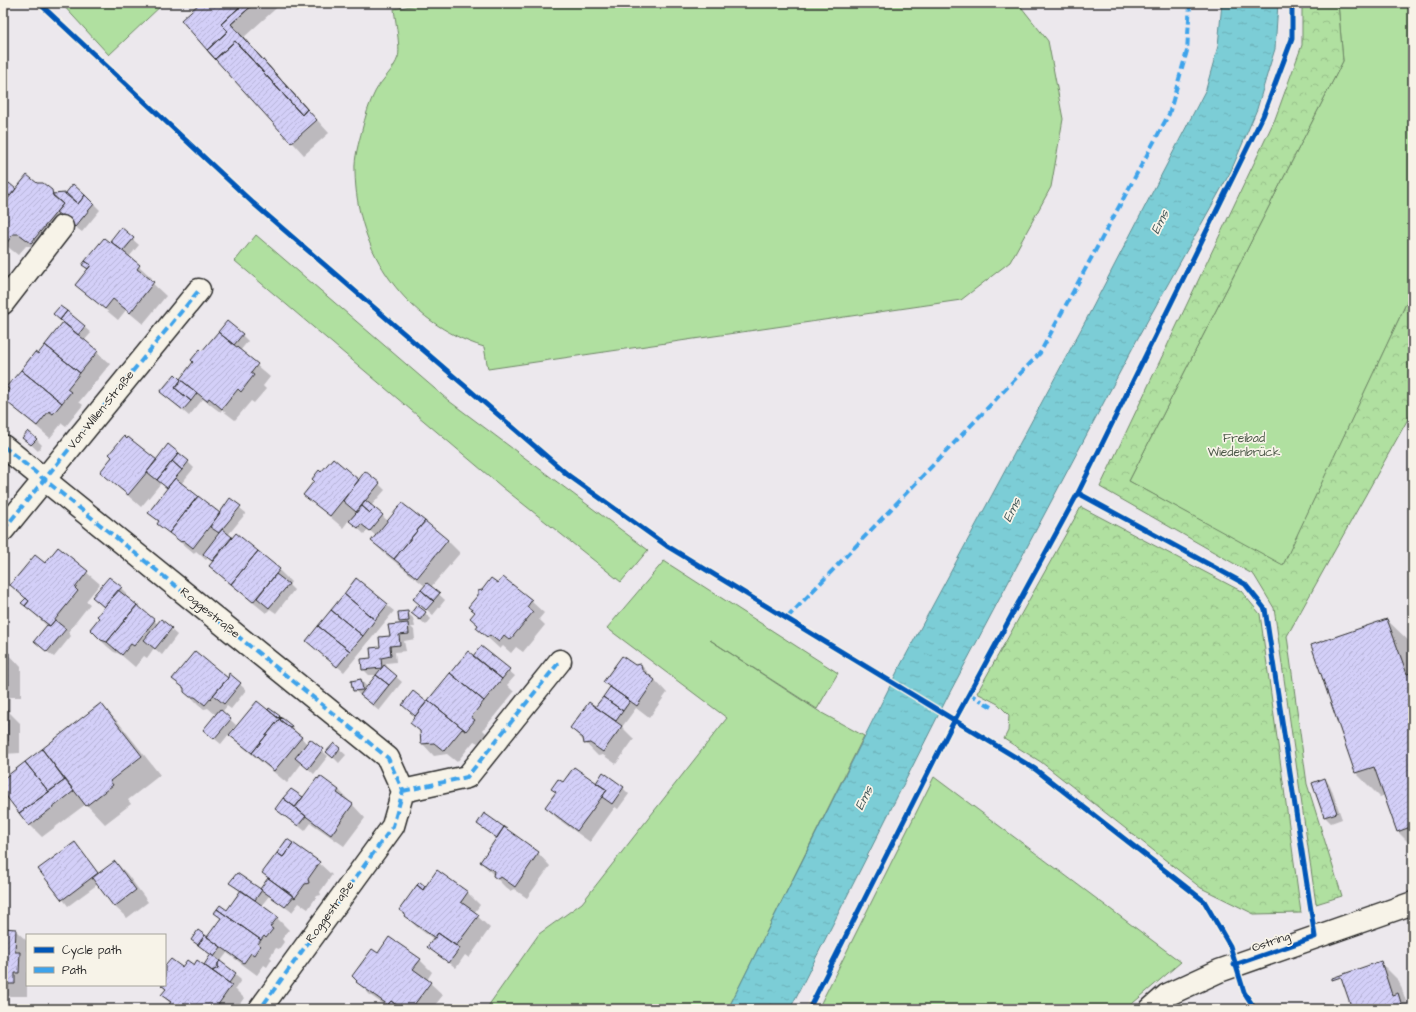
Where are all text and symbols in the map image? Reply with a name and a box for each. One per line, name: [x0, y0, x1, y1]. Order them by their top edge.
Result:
water label: Ems: [1146, 206, 1174, 237]
street label: Von-Willen-Straße: [64, 366, 139, 453]
park label: Freibad Wiedenbrück: [1208, 430, 1281, 461]
water label: Ems: [998, 494, 1026, 525]
street label: Roggestraße: [176, 583, 244, 644]
water label: Ems: [850, 782, 878, 813]
street label: Roggestraße: [302, 877, 359, 947]
street label: Ostring: [1250, 928, 1293, 957]
legend: [26, 934, 166, 986]
text: Cycle path: [62, 942, 121, 960]
text: Path: [62, 962, 87, 979]

